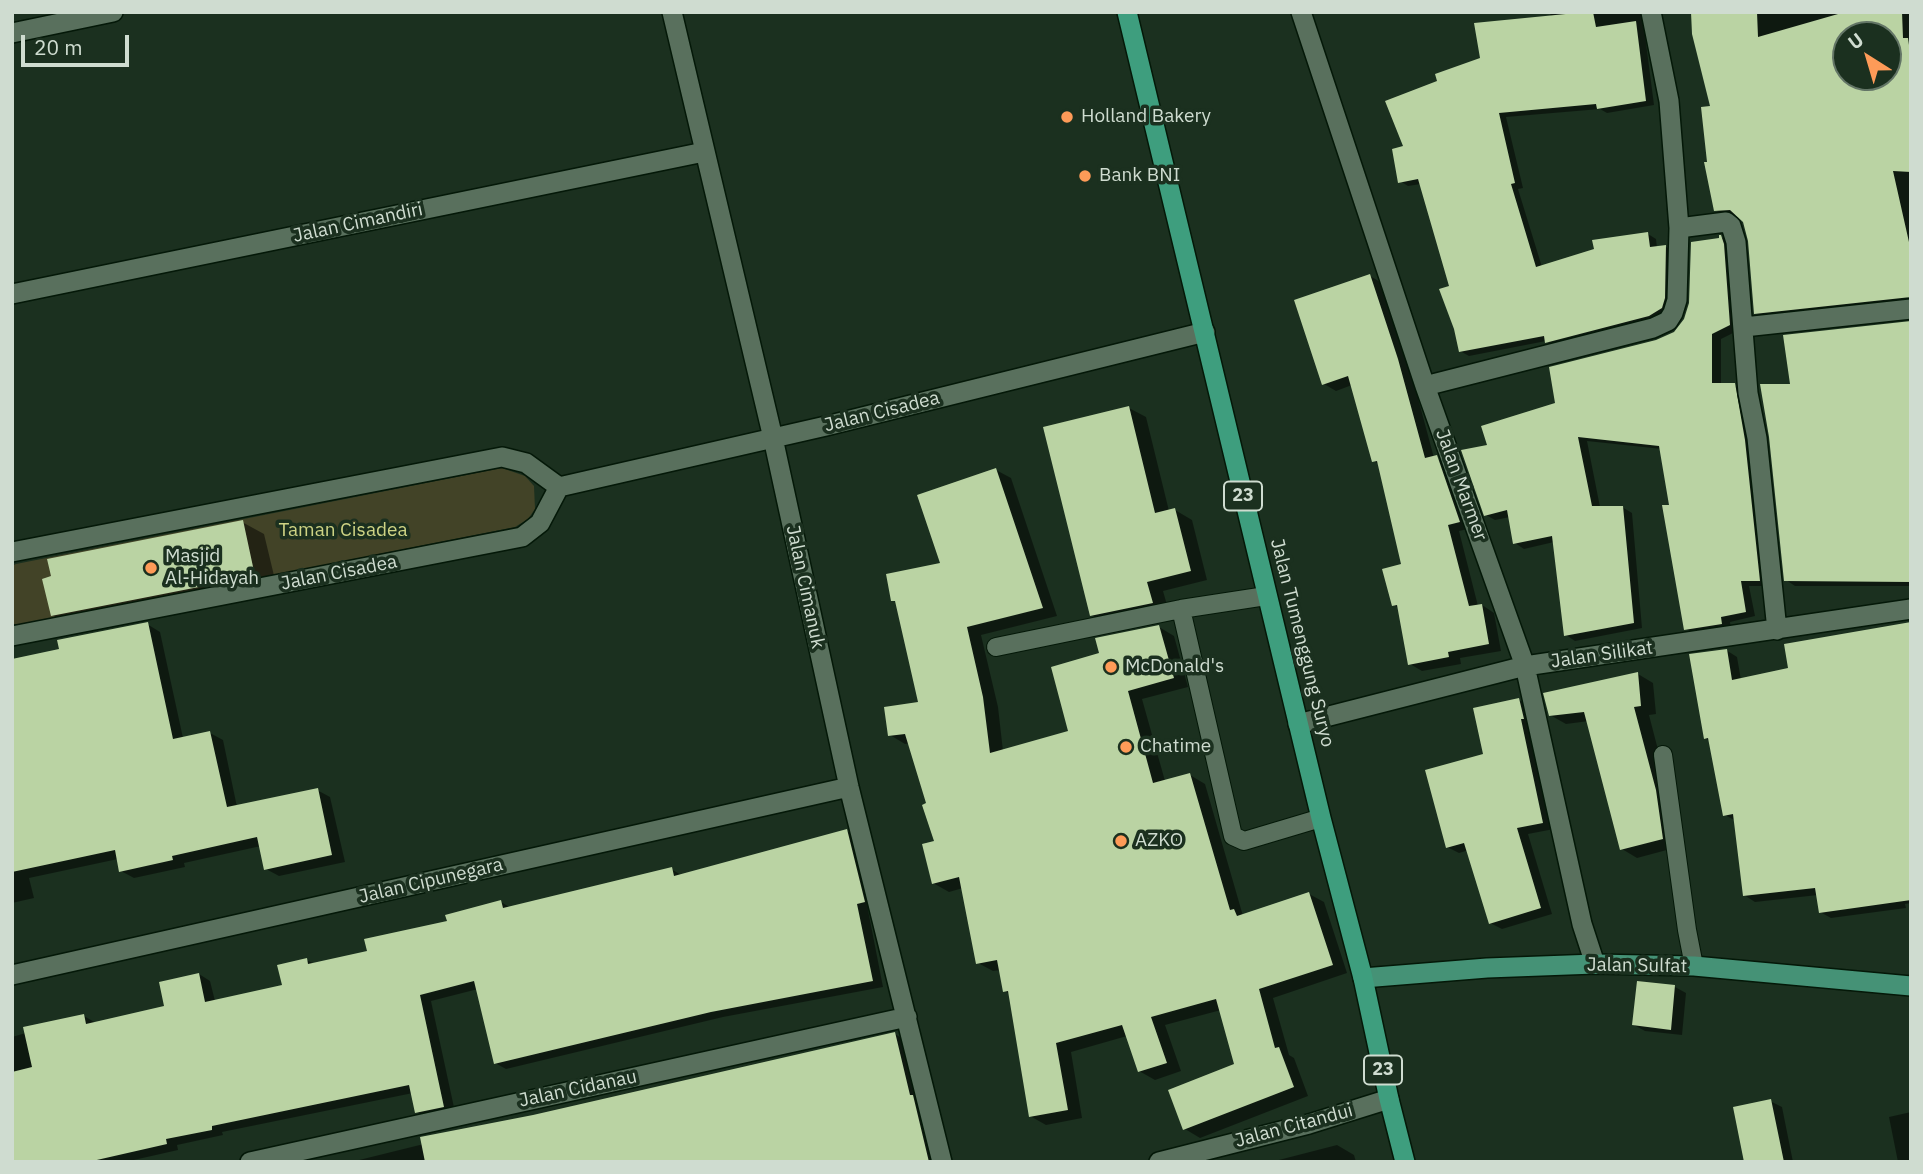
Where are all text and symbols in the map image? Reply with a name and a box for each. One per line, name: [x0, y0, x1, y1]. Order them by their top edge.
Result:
scale bar: [24, 21, 133, 65]
north arrow: [1832, 21, 1902, 91]
text: U: [1843, 27, 1868, 54]
text: 20 m: [34, 33, 83, 61]
place label: Holland Bakery: [1081, 106, 1211, 128]
marker: Holland Bakery: [1059, 109, 1075, 125]
place label: Bank BNI: [1099, 165, 1180, 187]
marker: Bank BNI: [1077, 168, 1093, 184]
street label: Jalan Cimandiri: [291, 198, 425, 248]
street label: Jalan Cisadea: [822, 387, 942, 437]
street label: Jalan Marmer: [1430, 426, 1492, 544]
road number: 23: [1224, 482, 1262, 510]
park label: Taman Cisadea: [278, 520, 408, 542]
street label: Jalan Cimanuk: [781, 523, 829, 651]
street label: Jalan Tumenggung Suryo: [1265, 536, 1339, 750]
place label: Masjid Al-Hidayah: [165, 546, 259, 590]
street label: Jalan Cisadea: [279, 551, 399, 595]
marker: Masjid Al-Hidayah: [143, 560, 159, 576]
street label: Jalan Silikat: [1549, 637, 1655, 673]
place label: McDonald's: [1125, 656, 1224, 678]
marker: McDonald's: [1103, 659, 1119, 675]
place label: Chatime: [1140, 736, 1211, 758]
marker: Chatime: [1118, 739, 1134, 755]
place label: AZKO: [1135, 830, 1183, 852]
marker: AZKO: [1113, 833, 1129, 849]
street label: Jalan Cipunegara: [357, 853, 505, 909]
street label: Jalan Sulfat: [1587, 954, 1687, 978]
road number: 23: [1364, 1056, 1402, 1084]
street label: Jalan Cidanau: [517, 1065, 639, 1113]
street label: Jalan Citandui: [1233, 1099, 1355, 1153]

